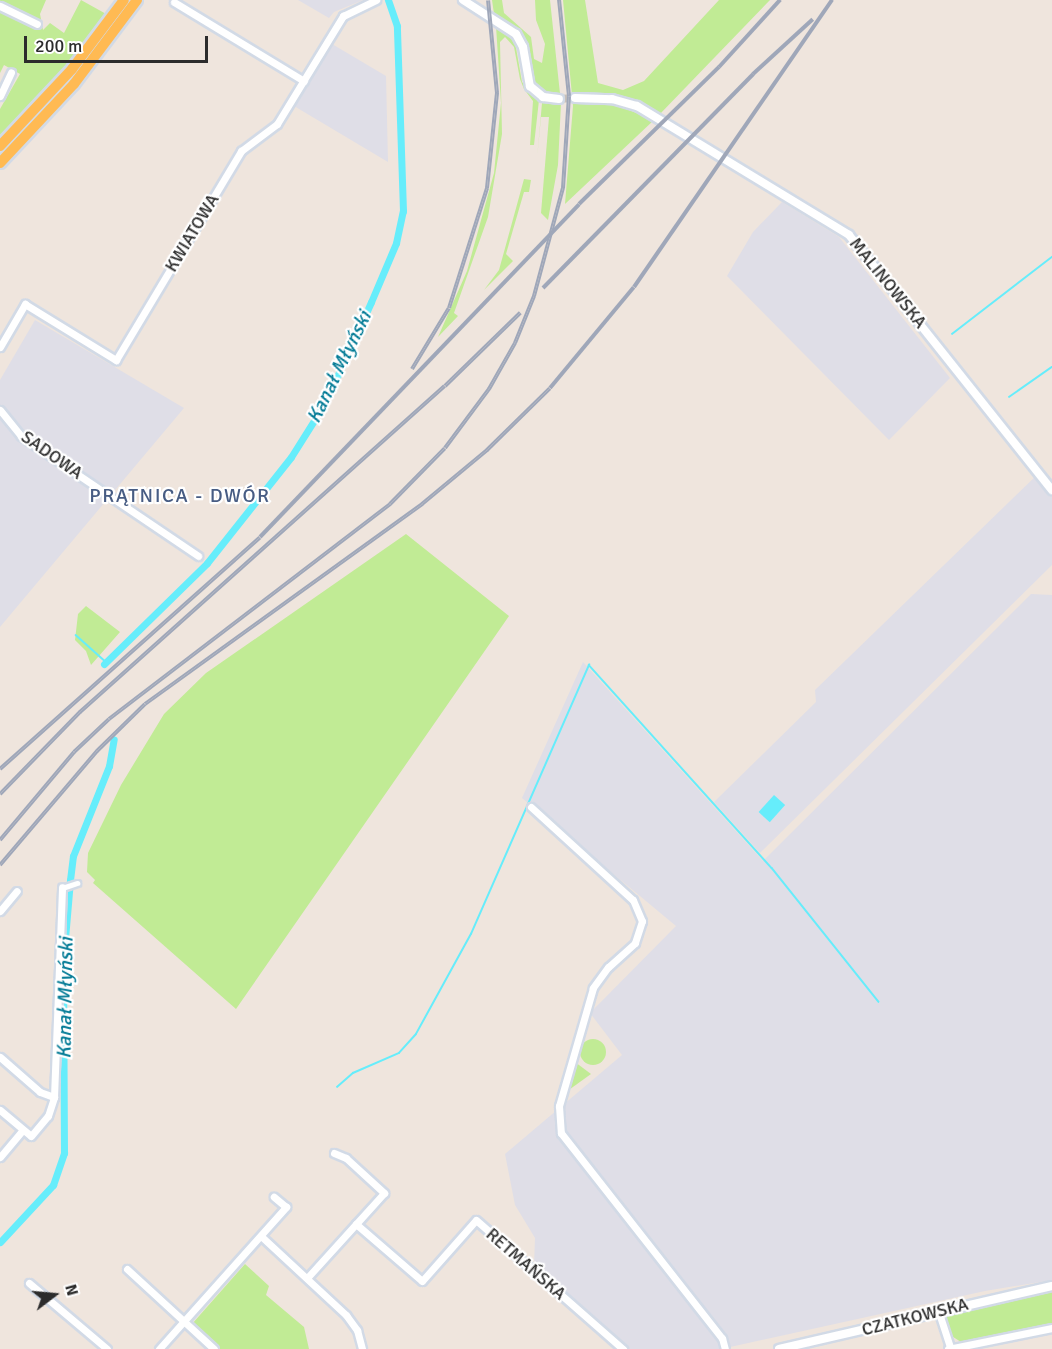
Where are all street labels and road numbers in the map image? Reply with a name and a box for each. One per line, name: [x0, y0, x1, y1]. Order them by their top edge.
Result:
street label: KWIATOWA: [160, 190, 224, 276]
street label: MALINOWSKA: [845, 233, 931, 333]
street label: SADOWA: [17, 426, 87, 484]
street label: RETMAŃSKA: [482, 1223, 570, 1305]
street label: CZATKOWSKA: [860, 1293, 970, 1341]

